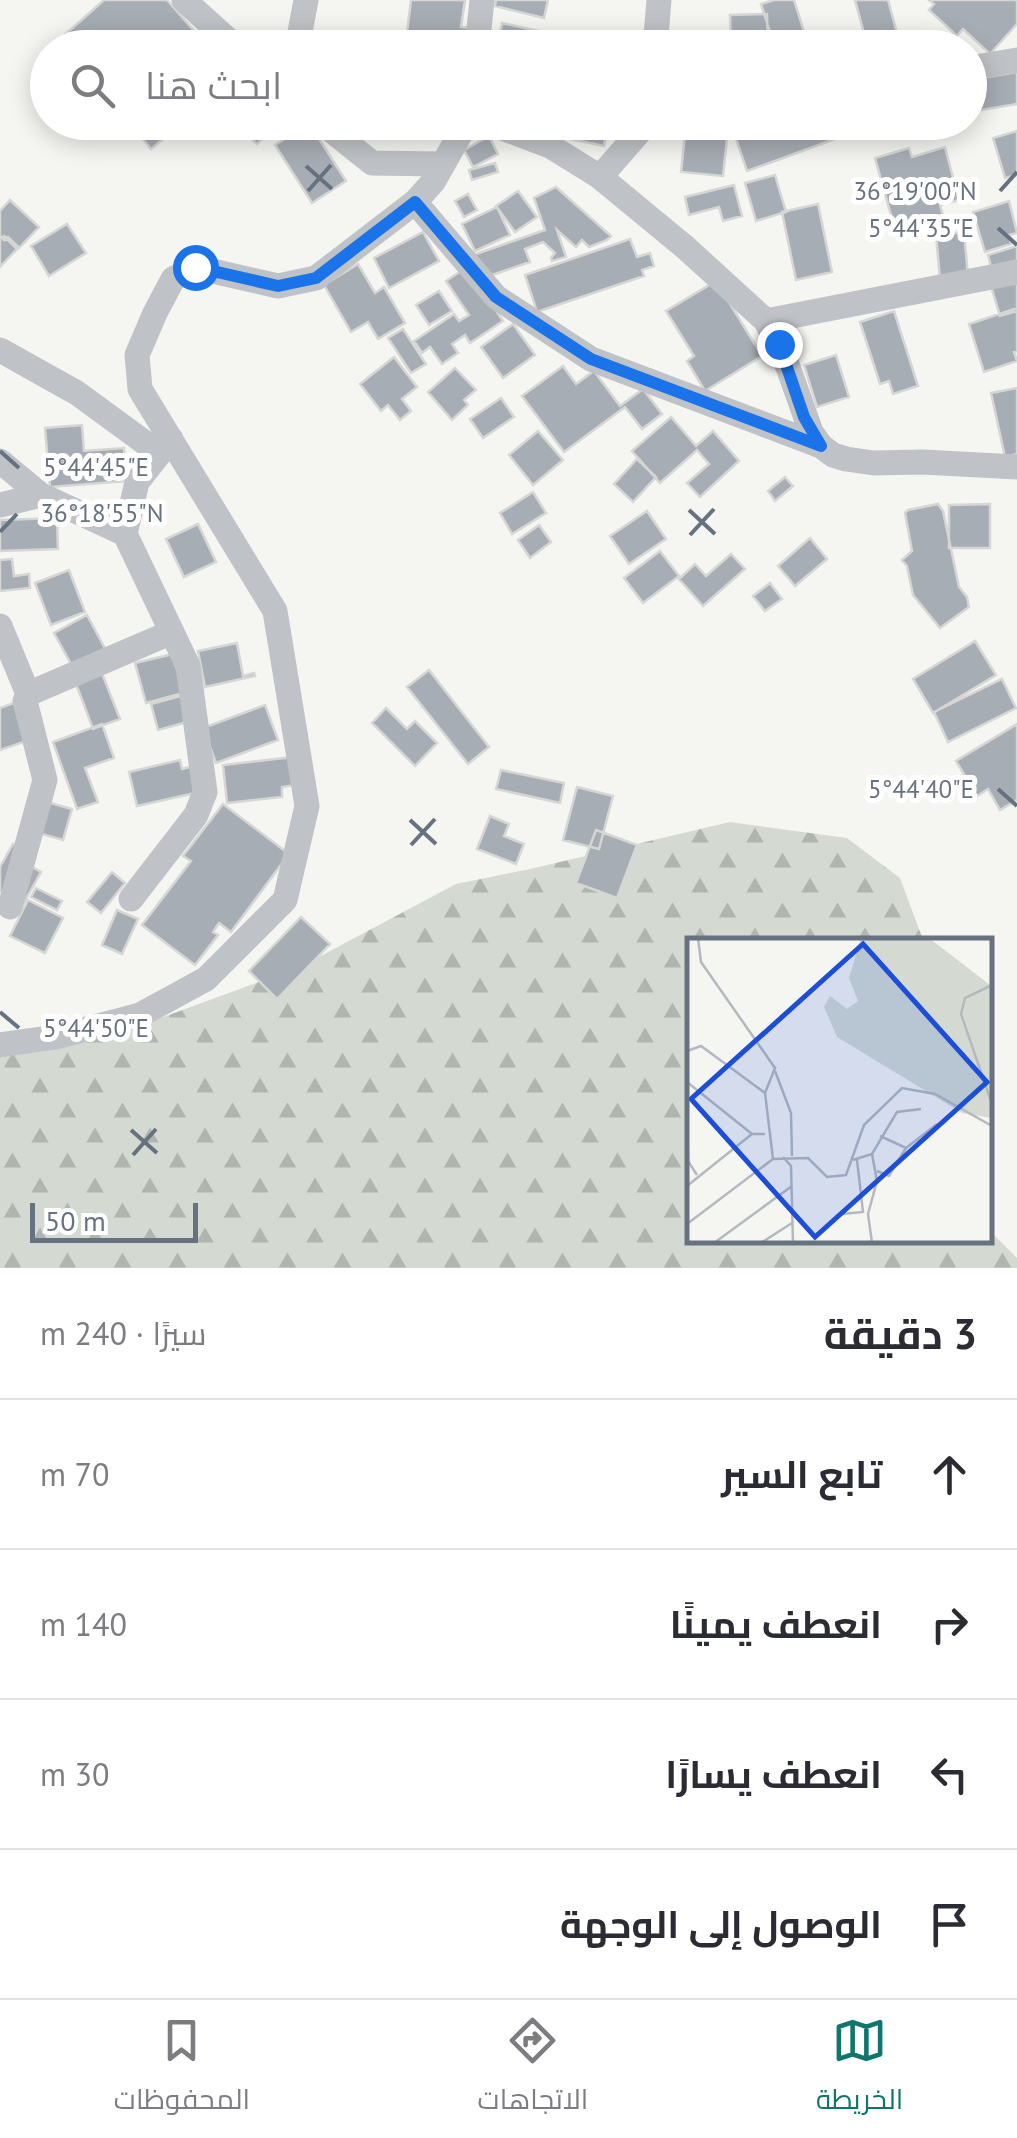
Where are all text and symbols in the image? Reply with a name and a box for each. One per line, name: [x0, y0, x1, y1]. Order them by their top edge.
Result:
search box: [30, 30, 987, 140]
icon: search: [65, 58, 120, 113]
text: ابحث هنا: [145, 60, 282, 109]
text: 36°19'00"N: [853, 175, 977, 207]
text: 5°44'35"E: [868, 212, 974, 244]
route start: [173, 245, 219, 291]
route end: [757, 322, 803, 368]
text: 5°44'45"E: [43, 451, 149, 483]
text: 36°18'55"N: [40, 497, 164, 529]
text: 5°44'40"E: [868, 773, 974, 805]
inset map: [687, 938, 992, 1243]
text: 5°44'50"E: [43, 1012, 149, 1044]
scale bar: [30, 1198, 198, 1242]
text: 50 m: [45, 1202, 106, 1239]
text: 3 دقيقة: [824, 1306, 977, 1361]
text: سيرًا · 240 m: [40, 1312, 207, 1354]
icon: ahead: [922, 1447, 977, 1502]
text: تابع السير: [721, 1449, 882, 1498]
text: 70 m: [40, 1453, 109, 1495]
icon: right: [922, 1597, 977, 1652]
text: انعطف يمينًا: [670, 1599, 882, 1648]
text: 140 m: [40, 1603, 127, 1645]
icon: left: [922, 1747, 977, 1802]
text: انعطف يسارًا: [665, 1749, 882, 1798]
text: 30 m: [40, 1753, 109, 1795]
icon: arrive: [922, 1897, 977, 1952]
text: الوصول إلى الوجهة: [560, 1899, 882, 1948]
tab: المحفوظات: [114, 2013, 250, 2125]
tab: الاتجاهات: [478, 2013, 588, 2125]
tab: الخريطة: [816, 2013, 903, 2125]

